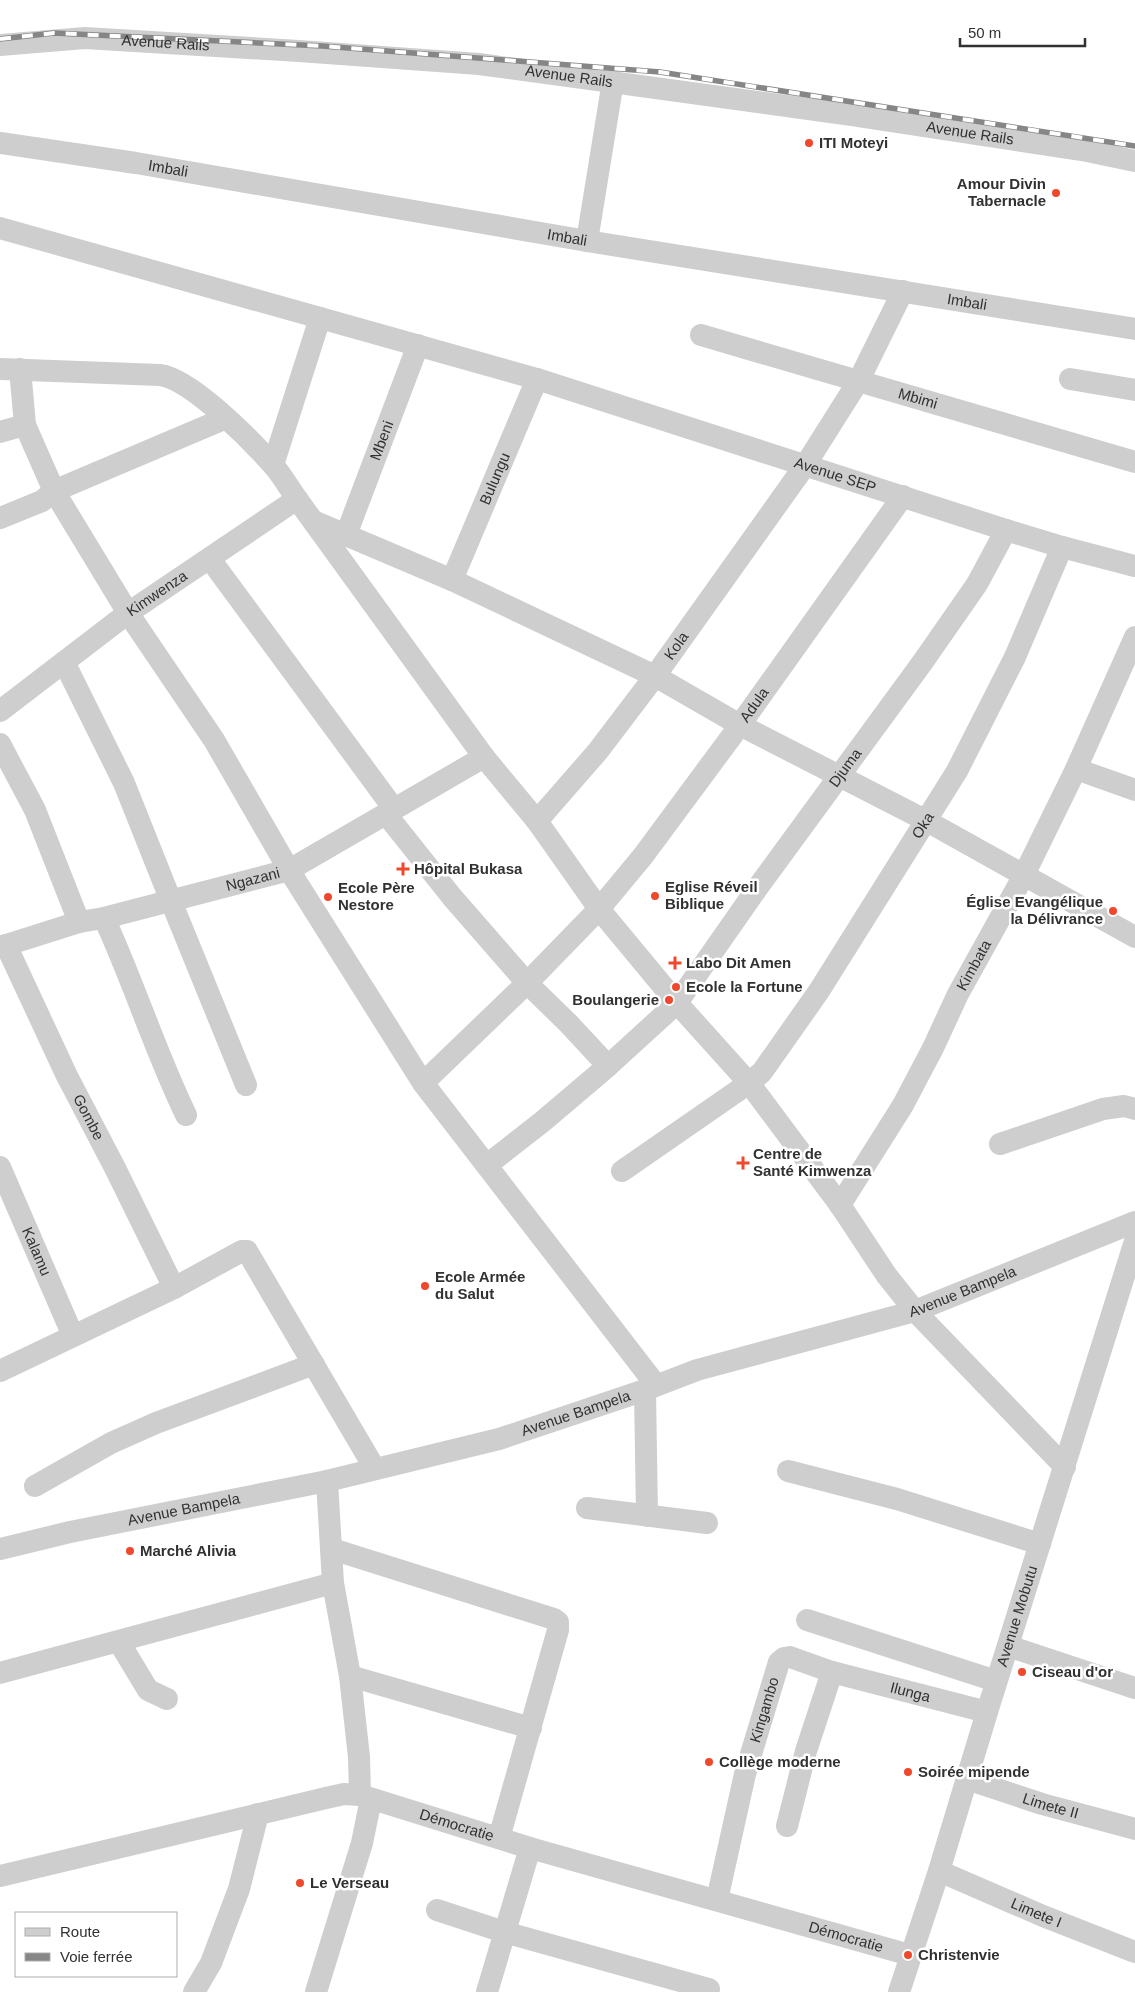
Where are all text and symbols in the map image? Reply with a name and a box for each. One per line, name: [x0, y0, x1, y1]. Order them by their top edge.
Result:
scale bar: [960, 15, 1085, 47]
text: 50 m: [968, 24, 1001, 41]
street label: Avenue Rails: [121, 31, 210, 54]
street label: Avenue Rails: [524, 61, 614, 90]
street label: Avenue Rails: [925, 118, 1015, 148]
place label: ITI Moteyi: [819, 134, 888, 151]
marker: ITI Moteyi: [803, 137, 815, 149]
street label: Imbali: [147, 156, 189, 180]
place label: Amour Divin Tabernacle: [957, 175, 1046, 209]
marker: Amour Divin Tabernacle: [1050, 187, 1062, 199]
street label: Imbali: [546, 225, 588, 249]
street label: Imbali: [946, 290, 988, 313]
street label: Mbimi: [896, 384, 940, 412]
street label: Mbeni: [366, 418, 397, 463]
street label: Bulungu: [476, 450, 513, 507]
street label: Avenue SEP: [792, 453, 878, 496]
street label: Kimwenza: [123, 566, 191, 620]
street label: Kola: [660, 628, 692, 663]
street label: Adula: [736, 684, 772, 725]
street label: Djuma: [825, 744, 865, 790]
street label: Oka: [908, 808, 937, 841]
place label: Hôpital Bukasa: [414, 860, 523, 877]
marker: Hôpital Bukasa: [396, 862, 410, 876]
street label: Ngazani: [224, 864, 282, 894]
place label: Eglise Réveil Biblique: [665, 878, 758, 912]
place label: Ecole Père Nestore: [338, 879, 415, 913]
marker: Eglise Réveil Biblique: [649, 890, 661, 902]
marker: Ecole Père Nestore: [322, 891, 334, 903]
place label: Église Evangélique la Délivrance: [966, 893, 1103, 927]
marker: Église Evangélique la Délivrance: [1107, 905, 1119, 917]
street label: Kimbata: [953, 936, 995, 993]
place label: Labo Dit Amen: [686, 954, 791, 971]
marker: Labo Dit Amen: [668, 956, 682, 970]
place label: Ecole la Fortune: [686, 978, 803, 995]
marker: Ecole la Fortune: [670, 981, 682, 993]
place label: Boulangerie: [572, 991, 659, 1008]
marker: Boulangerie: [663, 994, 675, 1006]
street label: Gombe: [70, 1091, 108, 1143]
place label: Centre de Santé Kimwenza: [753, 1145, 872, 1179]
marker: Centre de Santé Kimwenza: [737, 1157, 749, 1169]
street label: Kalamu: [19, 1225, 55, 1278]
street label: Avenue Bampela: [907, 1262, 1019, 1320]
place label: Ecole Armée du Salut: [435, 1268, 525, 1302]
marker: Ecole Armée du Salut: [419, 1280, 431, 1292]
street label: Avenue Bampela: [519, 1386, 633, 1439]
street label: Avenue Bampela: [126, 1489, 242, 1528]
place label: Marché Alivia: [140, 1542, 237, 1559]
marker: Marché Alivia: [124, 1545, 136, 1557]
street label: Avenue Mobutu: [993, 1563, 1040, 1669]
place label: Ciseau d'or: [1032, 1663, 1113, 1680]
marker: Ciseau d'or: [1016, 1666, 1028, 1678]
street label: Kingambo: [746, 1675, 782, 1745]
street label: Ilunga: [888, 1678, 933, 1705]
place label: Collège moderne: [719, 1753, 841, 1770]
marker: Collège moderne: [703, 1756, 715, 1768]
place label: Soirée mipende: [918, 1763, 1030, 1780]
marker: Soirée mipende: [902, 1766, 914, 1778]
street label: Limete II: [1021, 1789, 1081, 1822]
street label: Démocratie: [418, 1805, 496, 1844]
place label: Le Verseau: [310, 1874, 389, 1891]
marker: Le Verseau: [294, 1877, 306, 1889]
street label: Limete I: [1009, 1894, 1064, 1931]
legend: [15, 1912, 178, 1977]
street label: Démocratie: [807, 1918, 885, 1955]
text: Route: [60, 1923, 100, 1940]
place label: Christenvie: [918, 1946, 1000, 1963]
text: Voie ferrée: [60, 1948, 133, 1965]
marker: Christenvie: [902, 1949, 914, 1961]

